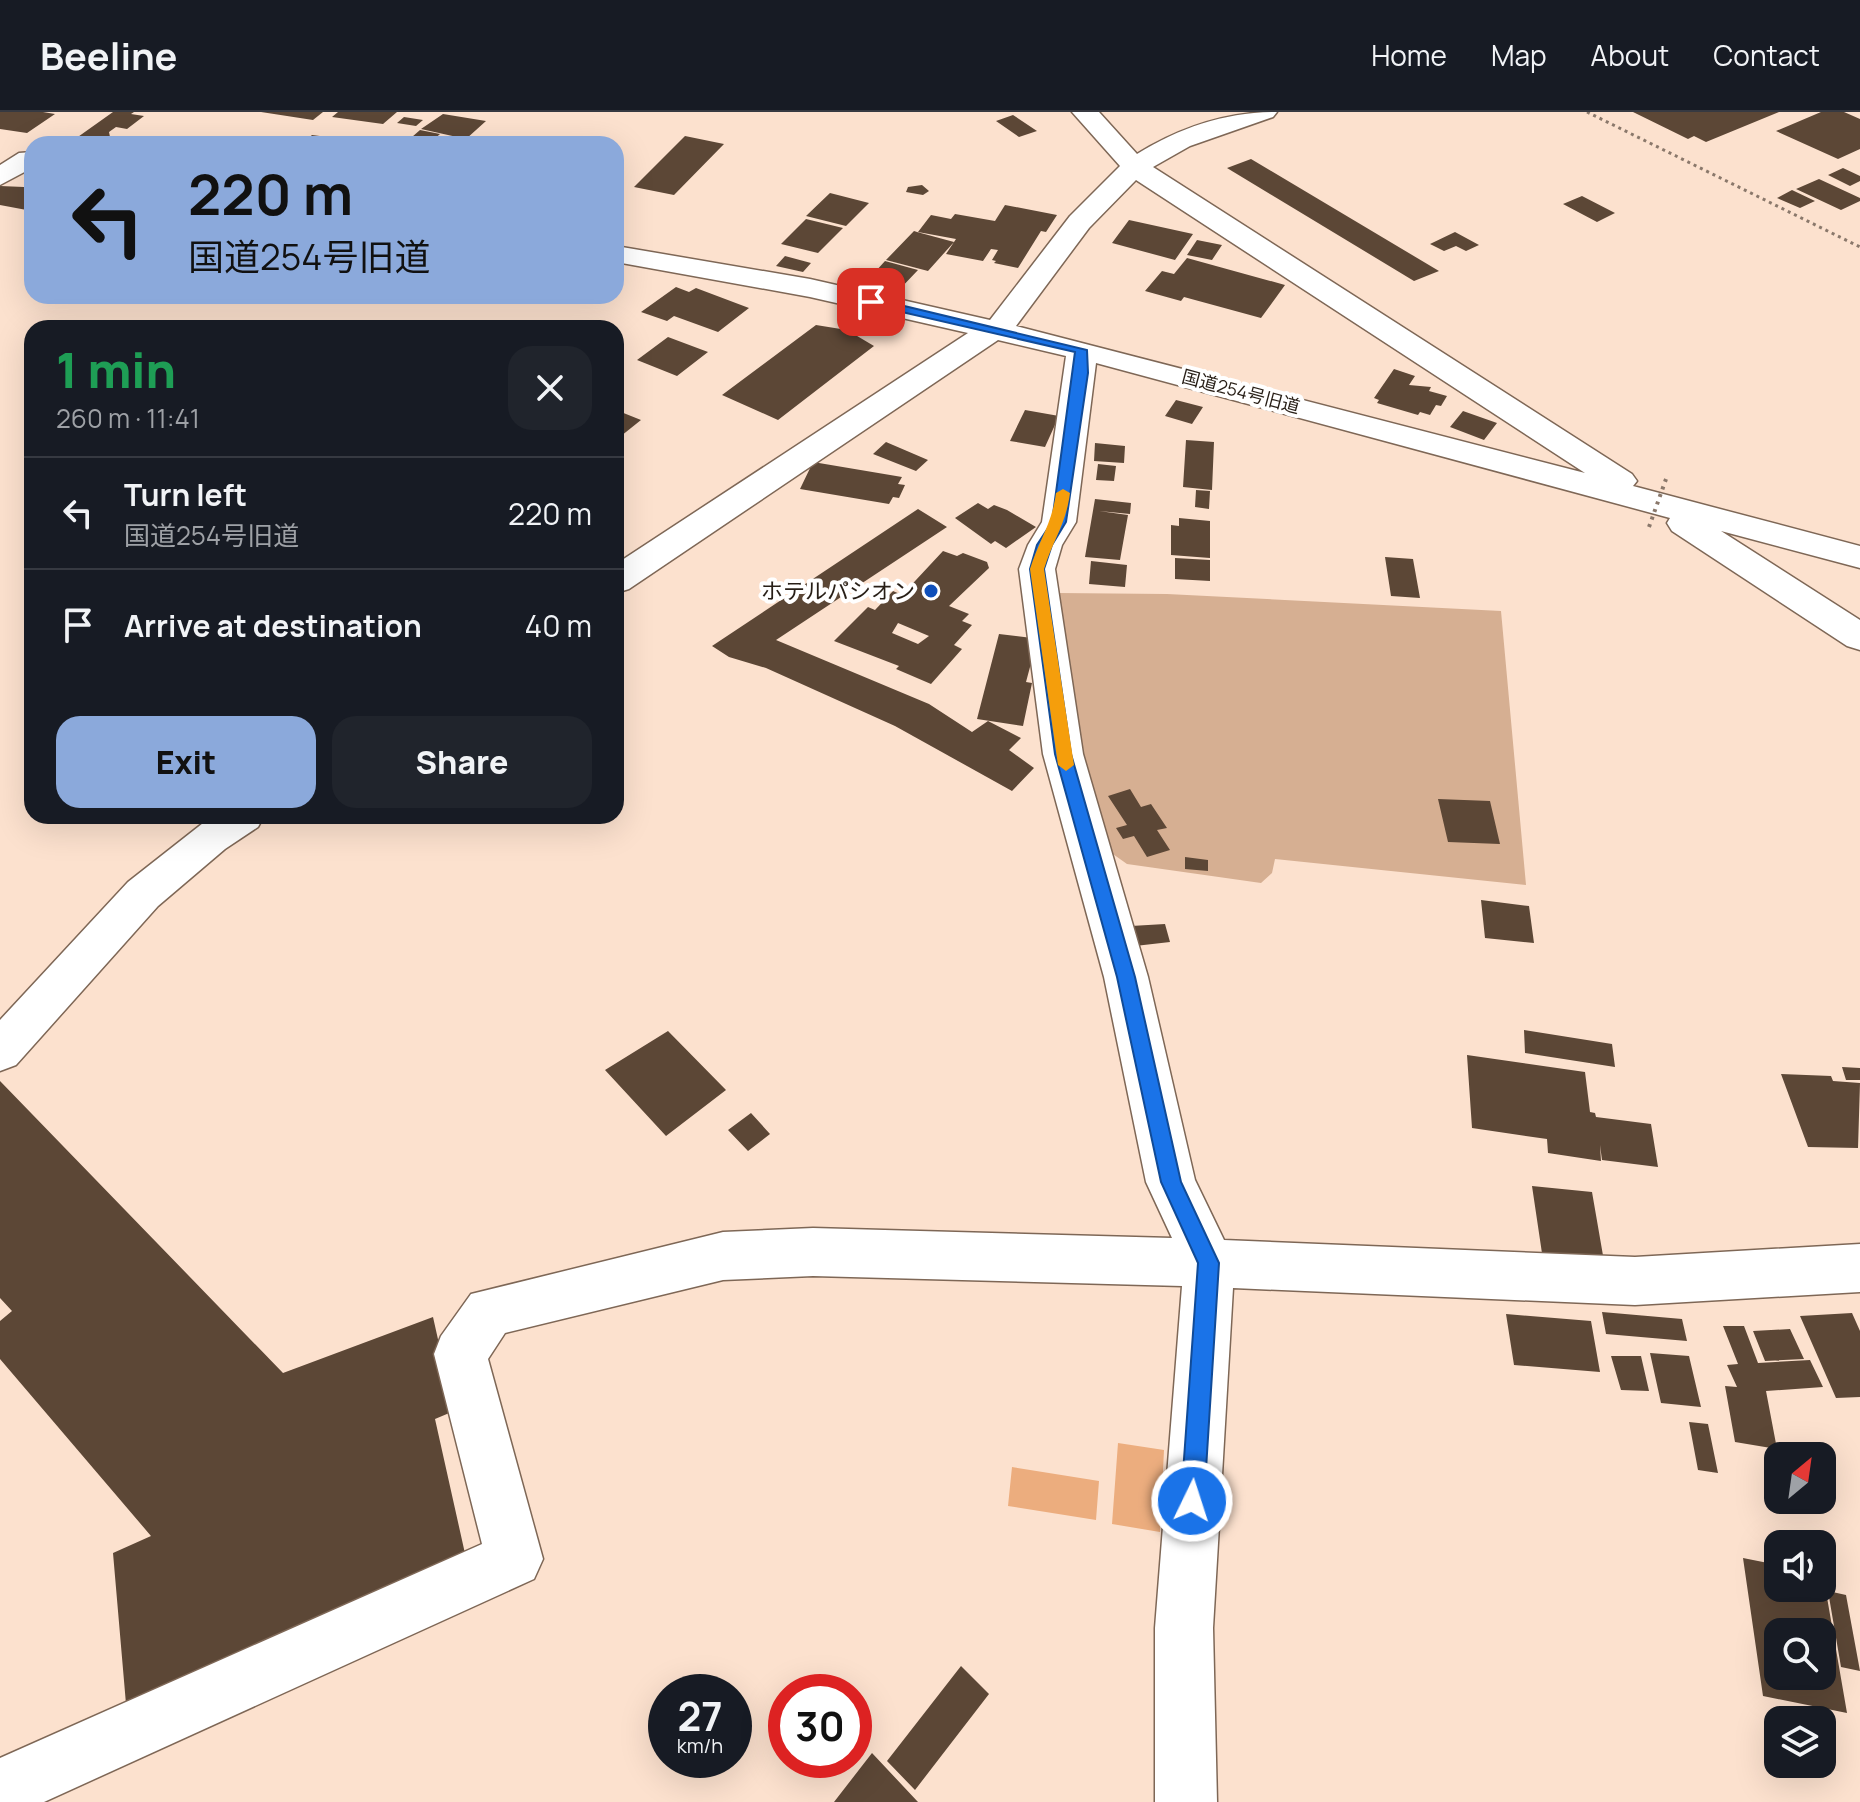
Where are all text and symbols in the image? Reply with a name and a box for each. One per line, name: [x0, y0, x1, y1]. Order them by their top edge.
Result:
text: Beeline: [40, 29, 177, 81]
text: Home: [1371, 36, 1447, 74]
text: Map: [1491, 36, 1547, 74]
text: About: [1591, 36, 1669, 74]
text: Contact: [1713, 36, 1820, 74]
text: 220 m: [188, 155, 353, 232]
icon: left: [56, 168, 160, 272]
text: 国道254号旧道: [188, 232, 431, 281]
pin: [837, 268, 905, 336]
icon: arrive: [849, 280, 893, 324]
text: 1 min: [56, 337, 176, 402]
button: close: [508, 346, 592, 430]
street label: 国道254号旧道: [1180, 364, 1303, 418]
text: 260 m · 11:41: [56, 400, 200, 436]
text: Turn left: [124, 474, 247, 515]
icon: left: [56, 491, 100, 535]
text: 220 m: [508, 493, 592, 534]
text: 国道254号旧道: [124, 517, 299, 553]
place label: ホテルパシオン: [761, 576, 915, 606]
marker: ホテルパシオン: [922, 582, 940, 600]
icon: arrive: [56, 603, 100, 647]
text: Arrive at destination: [124, 605, 422, 646]
text: 40 m: [525, 605, 592, 646]
button: Exit: [56, 716, 316, 808]
button: Share: [332, 716, 592, 808]
north arrow: [1764, 1442, 1836, 1514]
map controls: [1764, 1442, 1836, 1778]
position arrow: [1150, 1459, 1234, 1543]
button: sound: [1764, 1530, 1836, 1602]
button: search: [1764, 1618, 1836, 1690]
speed limit sign: 30: [768, 1674, 872, 1778]
text: 27: [677, 1688, 723, 1743]
button: layers: [1764, 1706, 1836, 1778]
text: km/h: [677, 1732, 723, 1759]

